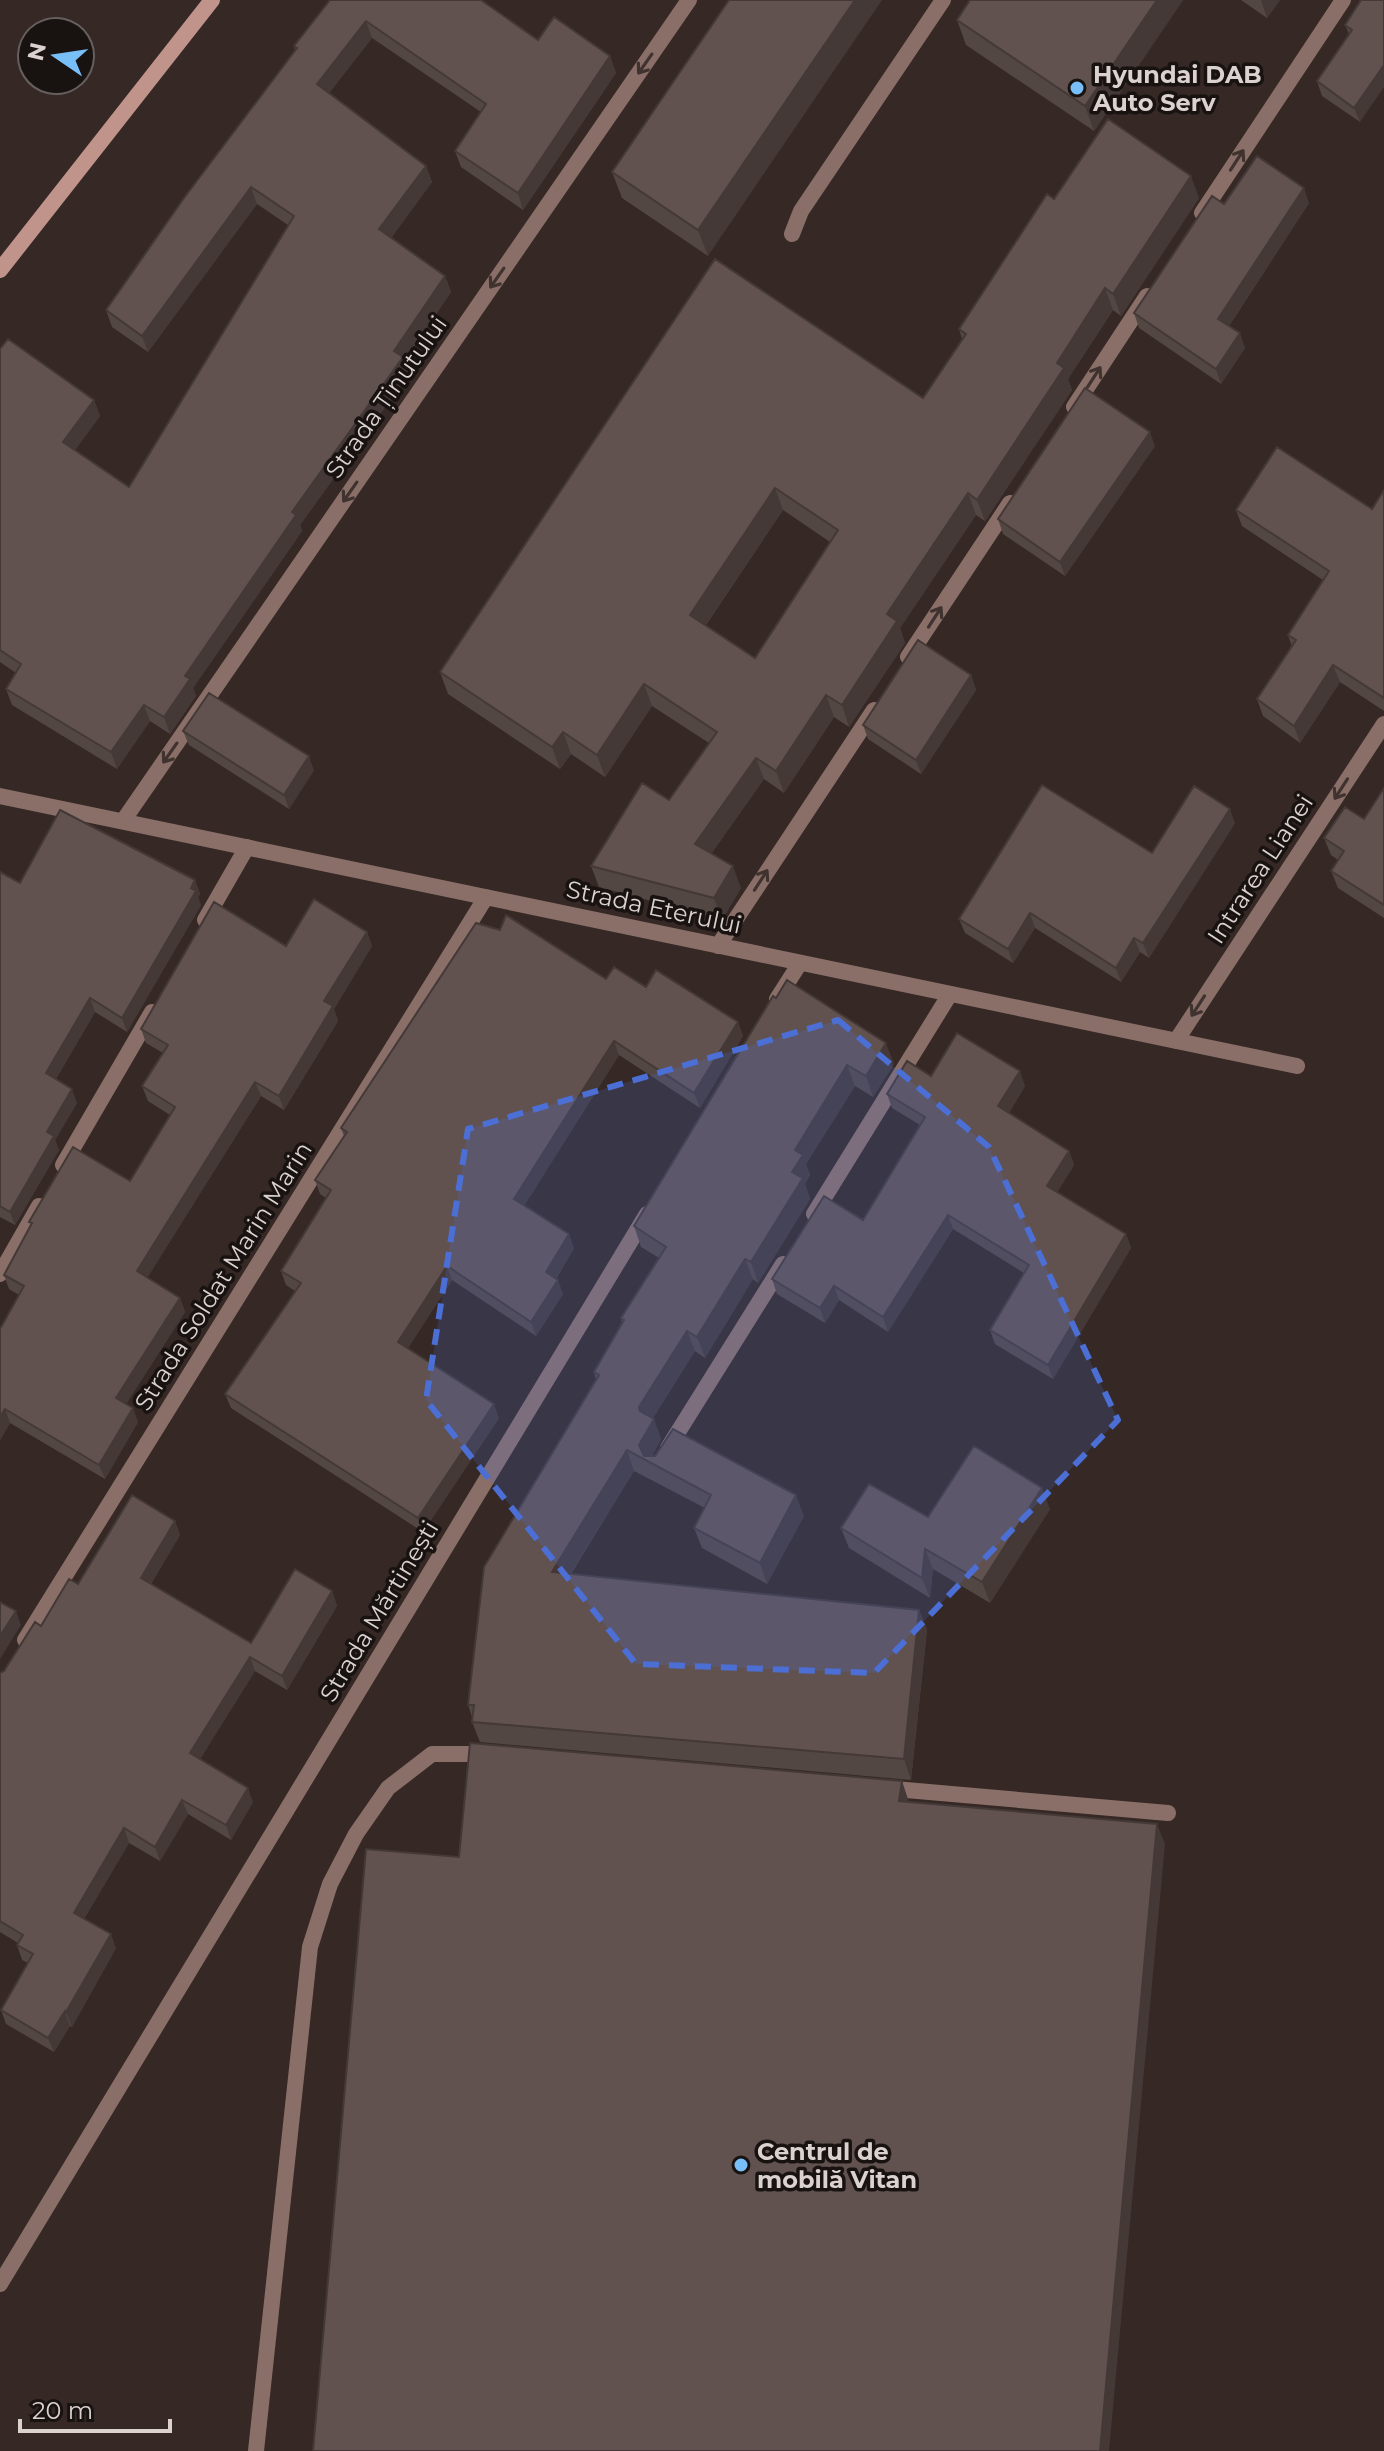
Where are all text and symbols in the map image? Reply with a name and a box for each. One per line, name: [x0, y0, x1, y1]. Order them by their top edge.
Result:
north arrow: [16, 16, 96, 96]
text: N: [22, 40, 52, 63]
one-way arrow: [637, 53, 653, 75]
place label: Hyundai DAB Auto Serv: [1092, 60, 1262, 117]
marker: Hyundai DAB Auto Serv: [1068, 79, 1086, 97]
one-way arrow: [1229, 149, 1245, 171]
one-way arrow: [489, 267, 505, 289]
street label: Strada Ținutului: [319, 310, 453, 484]
one-way arrow: [1086, 366, 1102, 388]
one-way arrow: [342, 481, 358, 503]
one-way arrow: [927, 606, 943, 628]
one-way arrow: [162, 741, 178, 763]
one-way arrow: [1333, 777, 1349, 800]
street label: Intrarea Lianei: [1201, 789, 1319, 949]
one-way arrow: [753, 870, 769, 892]
street label: Strada Eterului: [564, 874, 744, 940]
one-way arrow: [1190, 994, 1206, 1017]
street label: Strada Soldat Marin Marin: [128, 1136, 318, 1416]
street label: Strada Mărtinești: [314, 1515, 444, 1707]
place label: Centrul de mobilă Vitan: [757, 2137, 917, 2194]
marker: Centrul de mobilă Vitan: [732, 2156, 750, 2174]
scale bar: [20, 2383, 170, 2433]
text: 20 m: [32, 2396, 93, 2425]

